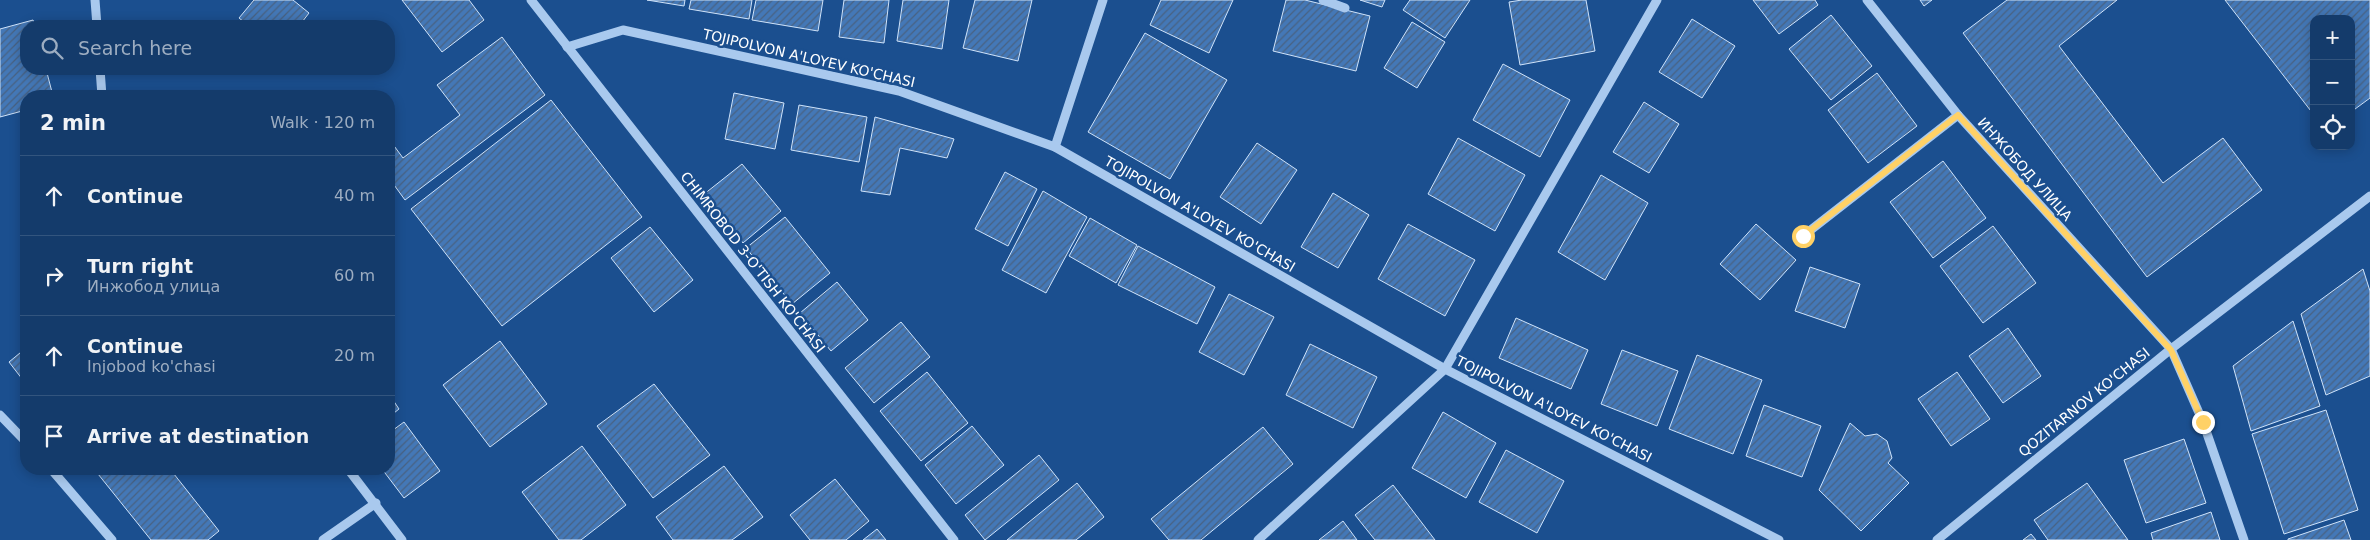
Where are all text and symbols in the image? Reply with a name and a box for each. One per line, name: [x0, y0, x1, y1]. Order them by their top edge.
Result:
map controls: [2310, 15, 2355, 150]
button: +: [2310, 15, 2355, 60]
search box: [20, 20, 395, 75]
street label: TOJIPOLVON A'LOYEV KO'CHASI: [700, 26, 917, 90]
icon: search: [38, 34, 66, 62]
text: Search here: [78, 37, 192, 59]
button: −: [2310, 60, 2355, 105]
button: locate: [2310, 105, 2355, 150]
text: 2 min: [40, 111, 106, 135]
text: Walk · 120 m: [270, 113, 375, 132]
street label: ИНЖОБОД УЛИЦА: [1975, 114, 2076, 224]
street label: TOJIPOLVON A'LOYEV KO'CHASI: [1101, 152, 1298, 275]
street label: CHIMROBOD 3-O'TISH KO'CHASI: [677, 168, 829, 356]
icon: ahead: [40, 182, 68, 210]
text: Continue: [87, 185, 183, 207]
text: 40 m: [334, 186, 375, 205]
route start: [1792, 225, 1815, 248]
text: Turn right: [87, 255, 193, 277]
icon: right: [40, 262, 68, 290]
text: 60 m: [334, 266, 375, 285]
text: Инжобод улица: [87, 277, 220, 296]
text: Continue: [87, 335, 183, 357]
icon: ahead: [40, 342, 68, 370]
street label: QOZITARNOV KO'CHASI: [2015, 344, 2153, 460]
text: 20 m: [334, 346, 375, 365]
street label: TOJIPOLVON A'LOYEV KO'CHASI: [1453, 352, 1654, 465]
text: Injobod ko'chasi: [87, 357, 216, 376]
route end: [2192, 411, 2215, 434]
icon: arrive: [40, 422, 68, 450]
text: Arrive at destination: [87, 425, 309, 447]

